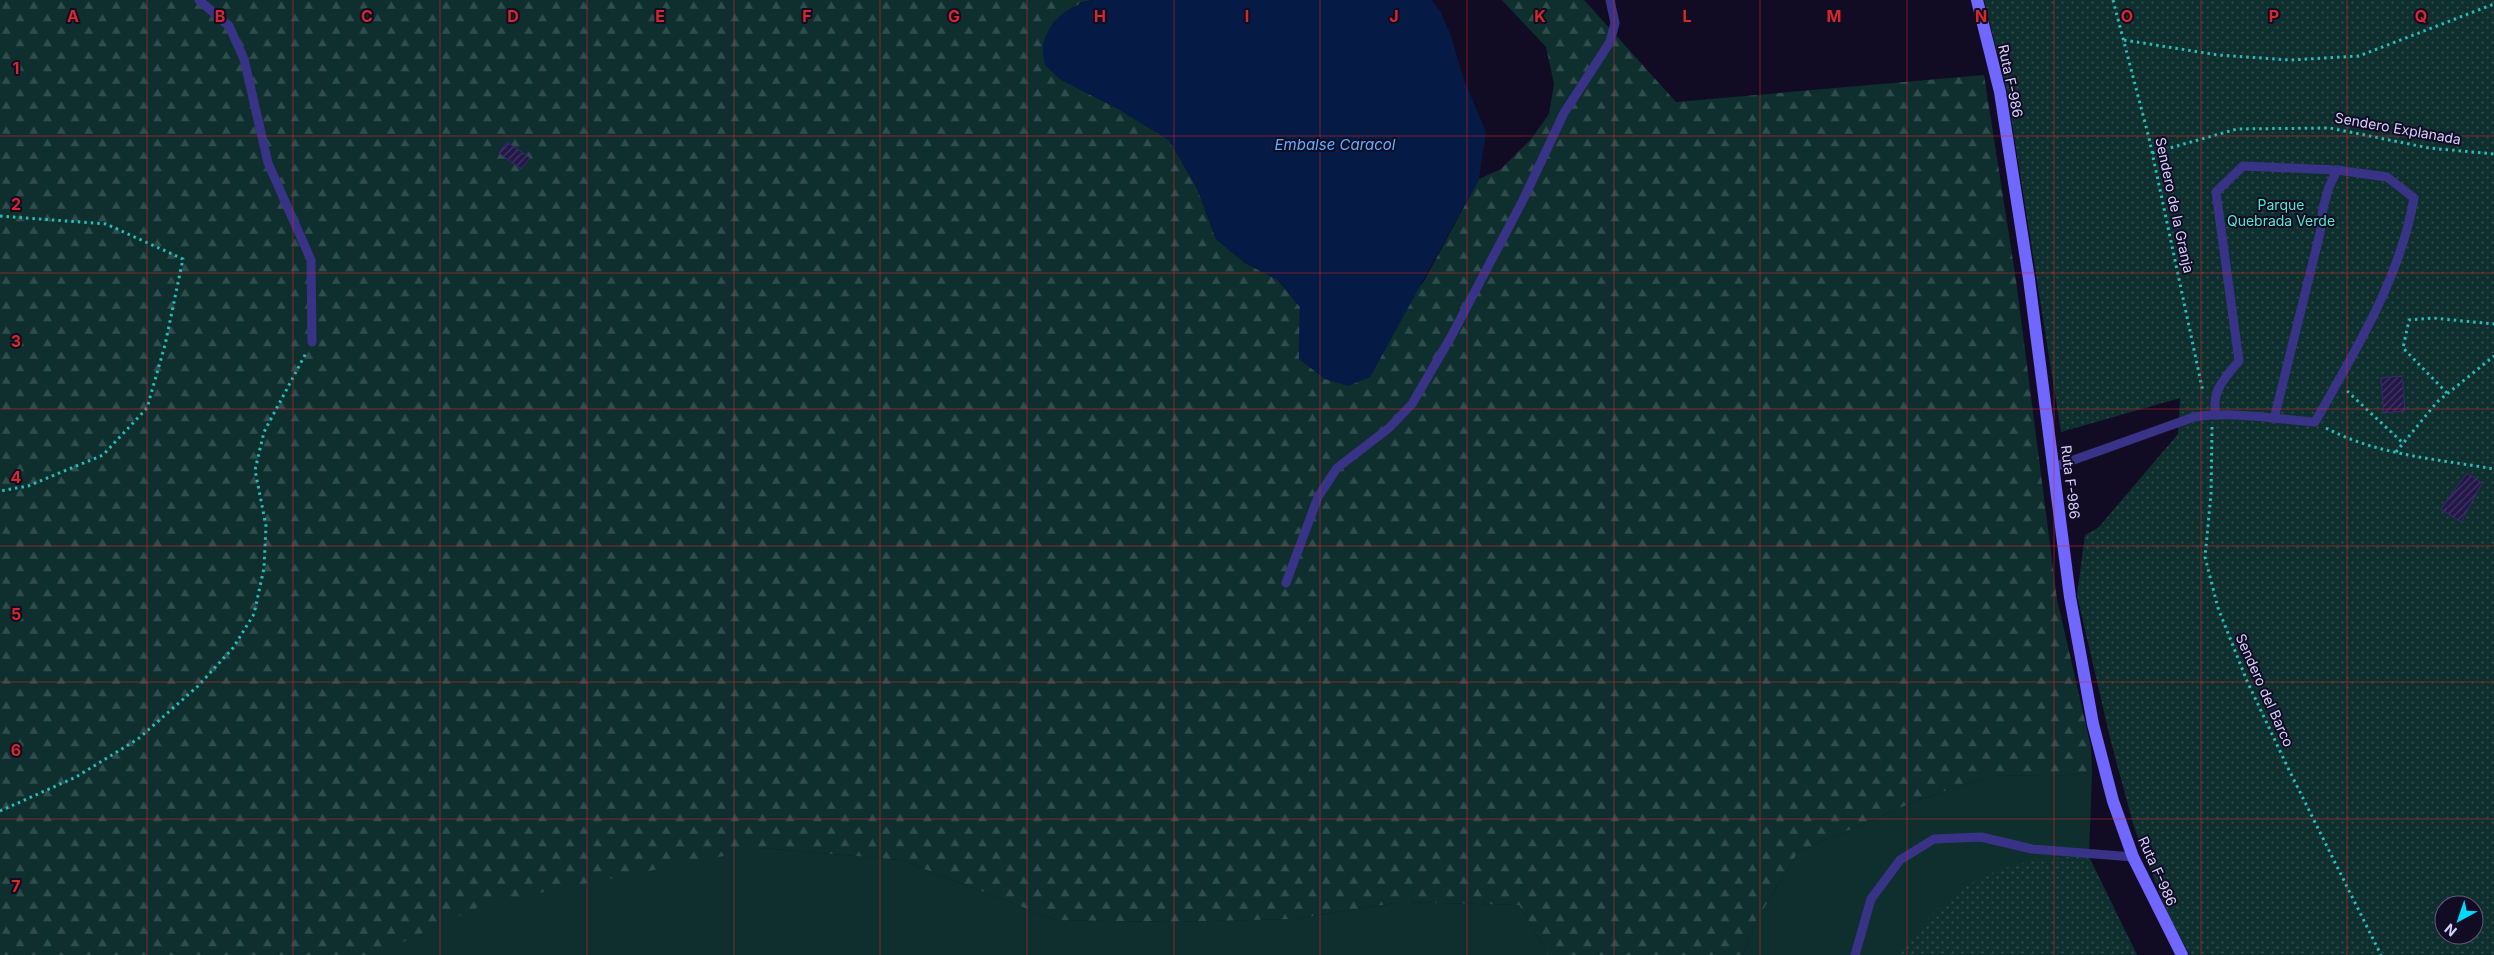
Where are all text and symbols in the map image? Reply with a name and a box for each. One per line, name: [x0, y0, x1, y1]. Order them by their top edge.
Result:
text: A: [67, 6, 79, 26]
text: B: [215, 6, 225, 26]
text: C: [361, 6, 373, 26]
text: D: [507, 6, 519, 26]
text: E: [655, 6, 665, 26]
text: F: [802, 6, 812, 26]
text: G: [948, 6, 960, 26]
text: H: [1094, 6, 1106, 26]
text: I: [1245, 6, 1249, 26]
text: J: [1389, 6, 1399, 26]
text: K: [1534, 6, 1546, 26]
text: L: [1682, 6, 1692, 26]
text: M: [1827, 6, 1841, 26]
text: N: [1975, 6, 1987, 26]
text: O: [2121, 6, 2133, 26]
text: P: [2269, 6, 2279, 26]
text: Q: [2415, 6, 2427, 26]
street label: Ruta F-986: [1995, 43, 2027, 119]
text: 1: [13, 58, 19, 78]
street label: Sendero Explanada: [2334, 109, 2462, 147]
water label: Embalse Caracol: [1275, 135, 1396, 154]
street label: Sendero de la Granja: [2152, 136, 2198, 274]
text: 2: [11, 194, 21, 214]
park label: Parque Quebrada Verde: [2227, 196, 2335, 229]
text: 3: [11, 331, 21, 351]
street label: Ruta F-986: [2058, 444, 2084, 520]
text: 4: [11, 467, 22, 487]
text: 5: [11, 604, 21, 624]
street label: Sendero del Barco: [2232, 631, 2298, 749]
text: 6: [11, 740, 21, 760]
street label: Ruta F-986: [2135, 834, 2181, 908]
text: 7: [11, 876, 21, 896]
north arrow: [2434, 895, 2484, 945]
text: N: [2441, 920, 2460, 940]

